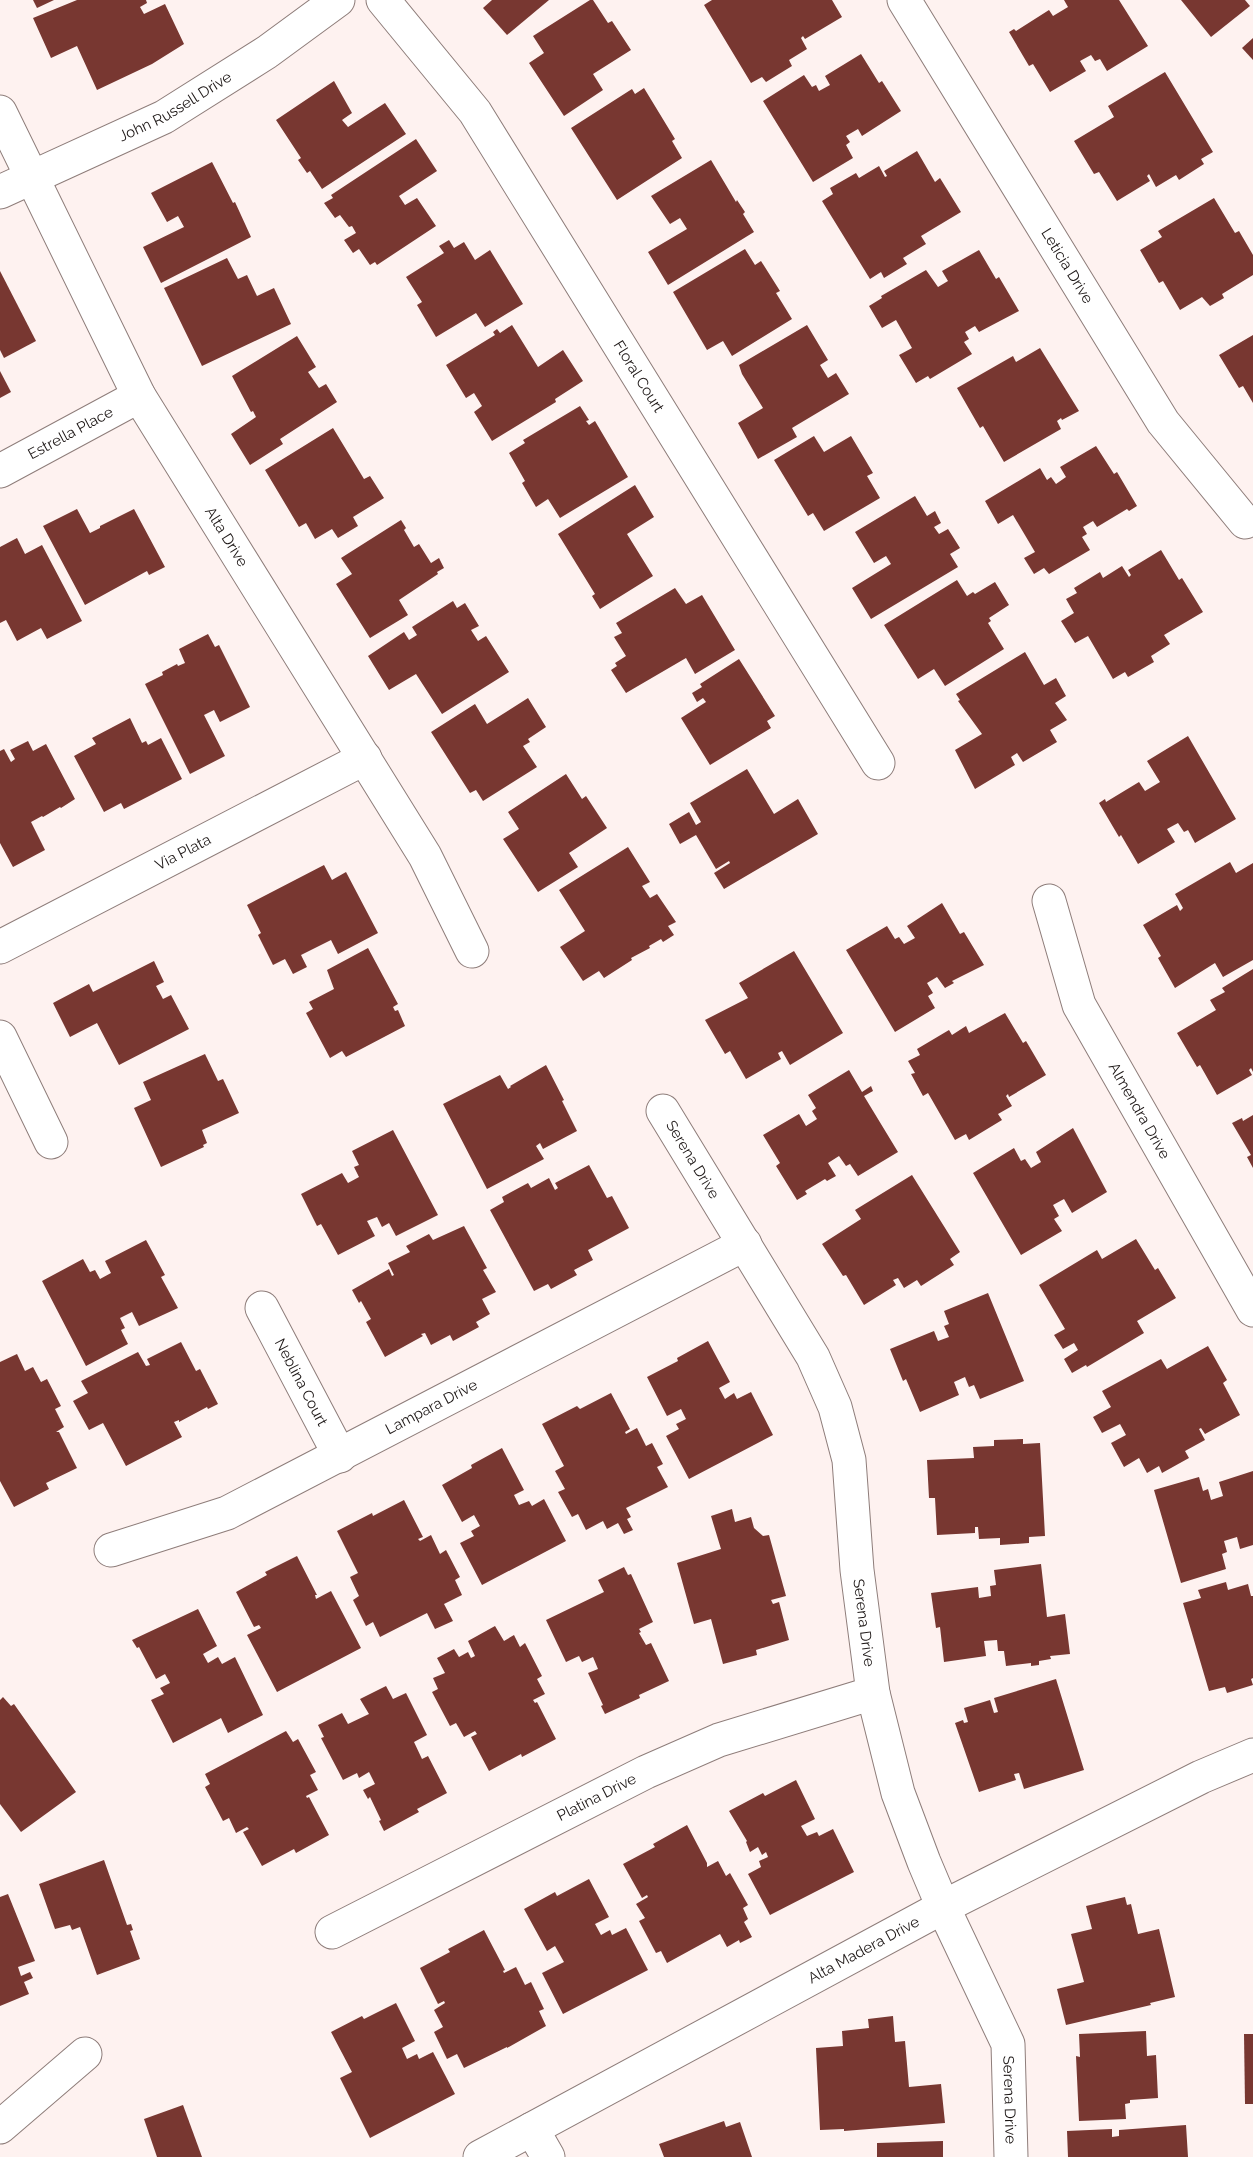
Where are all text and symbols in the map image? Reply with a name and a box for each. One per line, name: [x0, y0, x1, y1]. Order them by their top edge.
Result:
street label: John Russell Drive: [116, 68, 235, 145]
street label: Leticia Drive: [1037, 225, 1097, 307]
street label: Floral Court: [610, 337, 668, 416]
street label: Estrella Place: [25, 403, 116, 463]
street label: Alta Drive: [201, 504, 252, 570]
street label: Via Plata: [152, 830, 214, 874]
street label: Almendra Drive: [1105, 1059, 1174, 1162]
street label: Serena Drive: [662, 1117, 723, 1202]
street label: Neblina Court: [271, 1336, 332, 1429]
street label: Lampara Drive: [382, 1375, 481, 1438]
street label: Serena Drive: [849, 1578, 879, 1668]
street label: Platina Drive: [554, 1769, 639, 1825]
street label: Alta Madera Drive: [805, 1912, 923, 1987]
street label: Serena Drive: [999, 2055, 1020, 2144]

